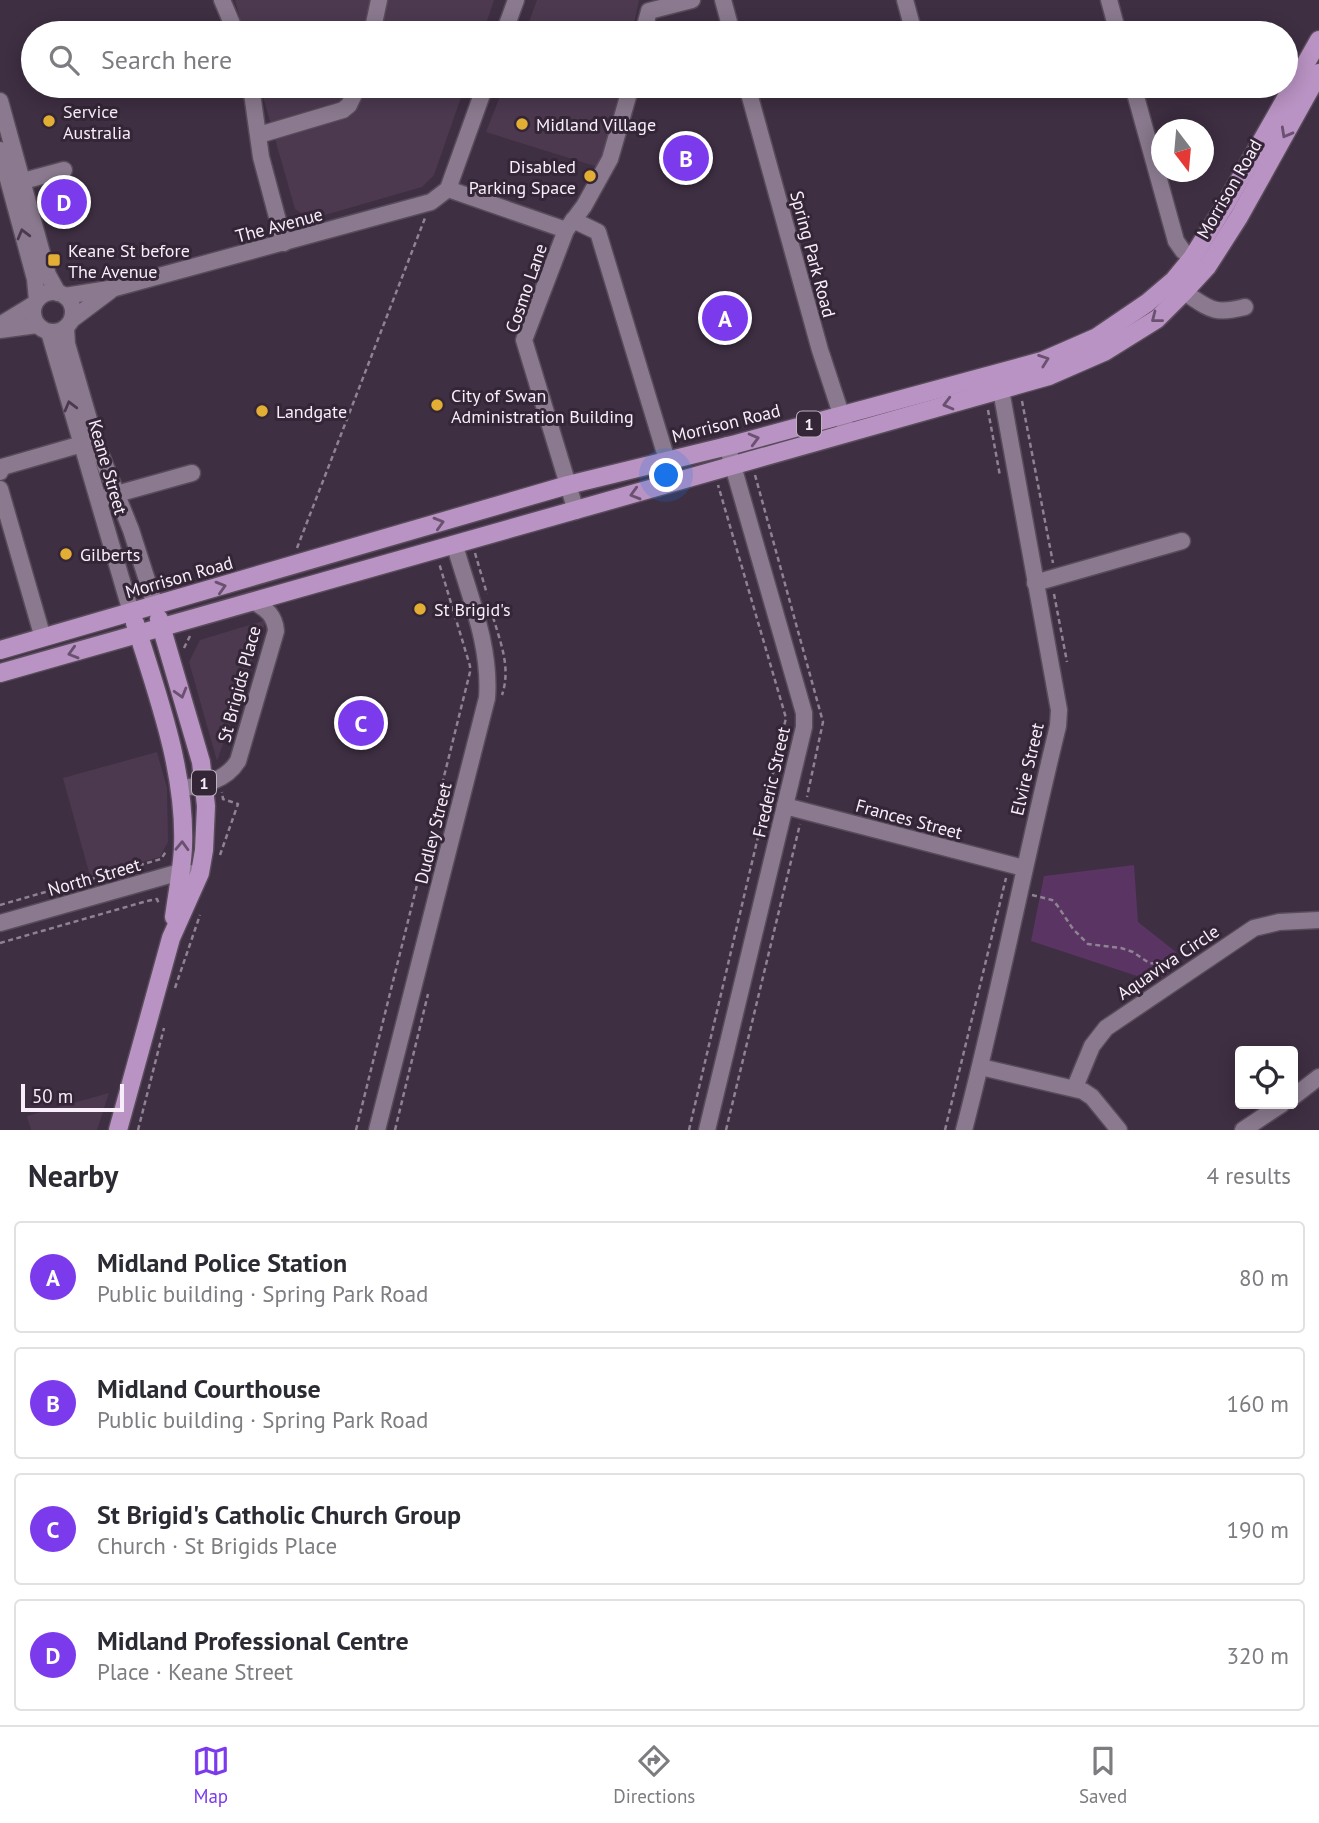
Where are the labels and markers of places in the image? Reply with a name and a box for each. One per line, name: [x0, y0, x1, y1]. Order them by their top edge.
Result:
place label: Service Australia: [63, 100, 131, 144]
marker: Service Australia: [41, 113, 57, 129]
place label: Midland Village: [536, 113, 656, 136]
marker: Midland Village: [514, 116, 530, 132]
pin: B: [663, 132, 709, 184]
place label: Disabled Parking Space: [469, 155, 576, 199]
marker: Disabled Parking Space: [582, 168, 598, 184]
pin: D: [41, 176, 87, 228]
place label: Keane St before The Avenue: [68, 239, 190, 283]
marker: Keane St before The Avenue: [46, 252, 62, 268]
pin: A: [702, 292, 748, 344]
place label: City of Swan Administration Building: [451, 384, 634, 428]
marker: City of Swan Administration Building: [429, 397, 445, 413]
place label: Landgate: [276, 400, 347, 423]
marker: Landgate: [254, 403, 270, 419]
place label: Gilberts: [80, 543, 140, 566]
marker: Gilberts: [58, 546, 74, 562]
place label: St Brigid's: [434, 598, 510, 621]
marker: St Brigid's: [412, 601, 428, 617]
pin: C: [338, 697, 384, 749]

